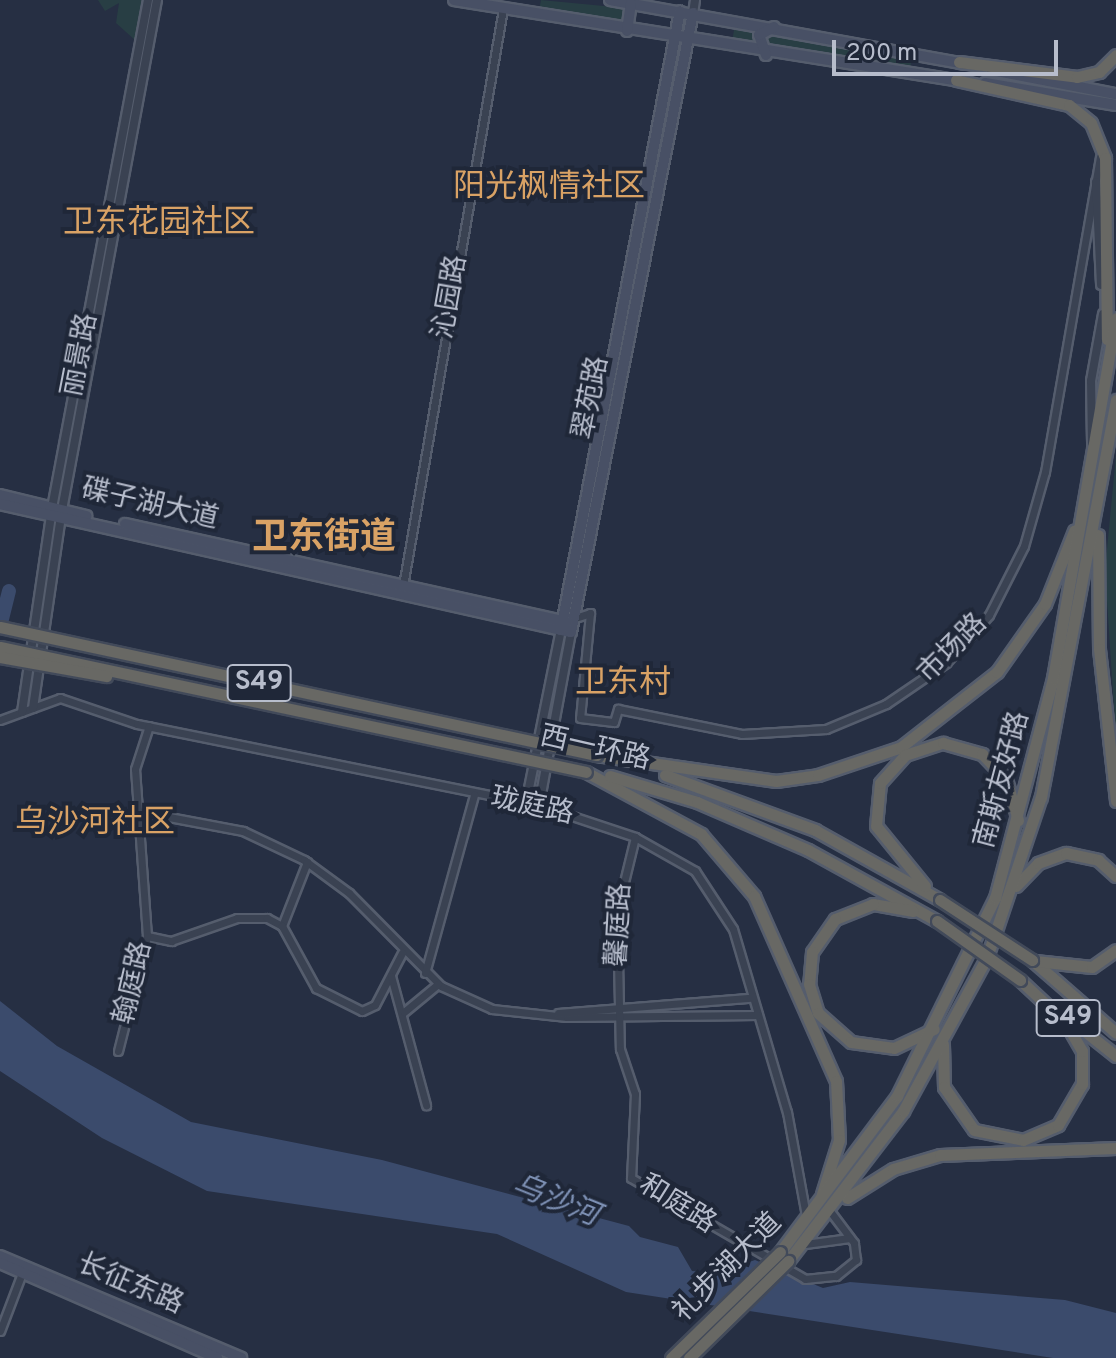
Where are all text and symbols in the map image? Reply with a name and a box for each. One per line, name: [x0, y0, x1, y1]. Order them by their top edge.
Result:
scale bar: [836, 24, 1062, 74]
text: 200 m: [846, 39, 917, 69]
district label: 阳光枫情社区: [453, 169, 645, 207]
district label: 卫东花园社区: [63, 205, 255, 243]
street label: 沁园路: [427, 253, 475, 341]
street label: 丽景路: [56, 311, 106, 399]
street label: 翠苑路: [567, 354, 617, 442]
street label: 碟子湖大道: [78, 473, 222, 537]
district label: 卫东街道: [252, 518, 396, 562]
street label: 市场路: [911, 607, 995, 691]
road number: S49: [225, 661, 293, 705]
district label: 卫东村: [575, 665, 671, 703]
street label: 南斯友好路: [969, 708, 1037, 852]
street label: 西一环路: [537, 720, 653, 778]
street label: 珑庭路: [487, 782, 577, 832]
district label: 乌沙河社区: [15, 805, 175, 843]
street label: 馨庭路: [601, 882, 639, 968]
street label: 翰庭路: [108, 938, 160, 1028]
road number: S49: [1034, 996, 1102, 1040]
water label: 乌沙河: [507, 1168, 603, 1236]
street label: 和庭路: [632, 1168, 722, 1242]
street label: 礼步湖大道: [667, 1207, 789, 1329]
street label: 长征东路: [72, 1248, 188, 1322]

